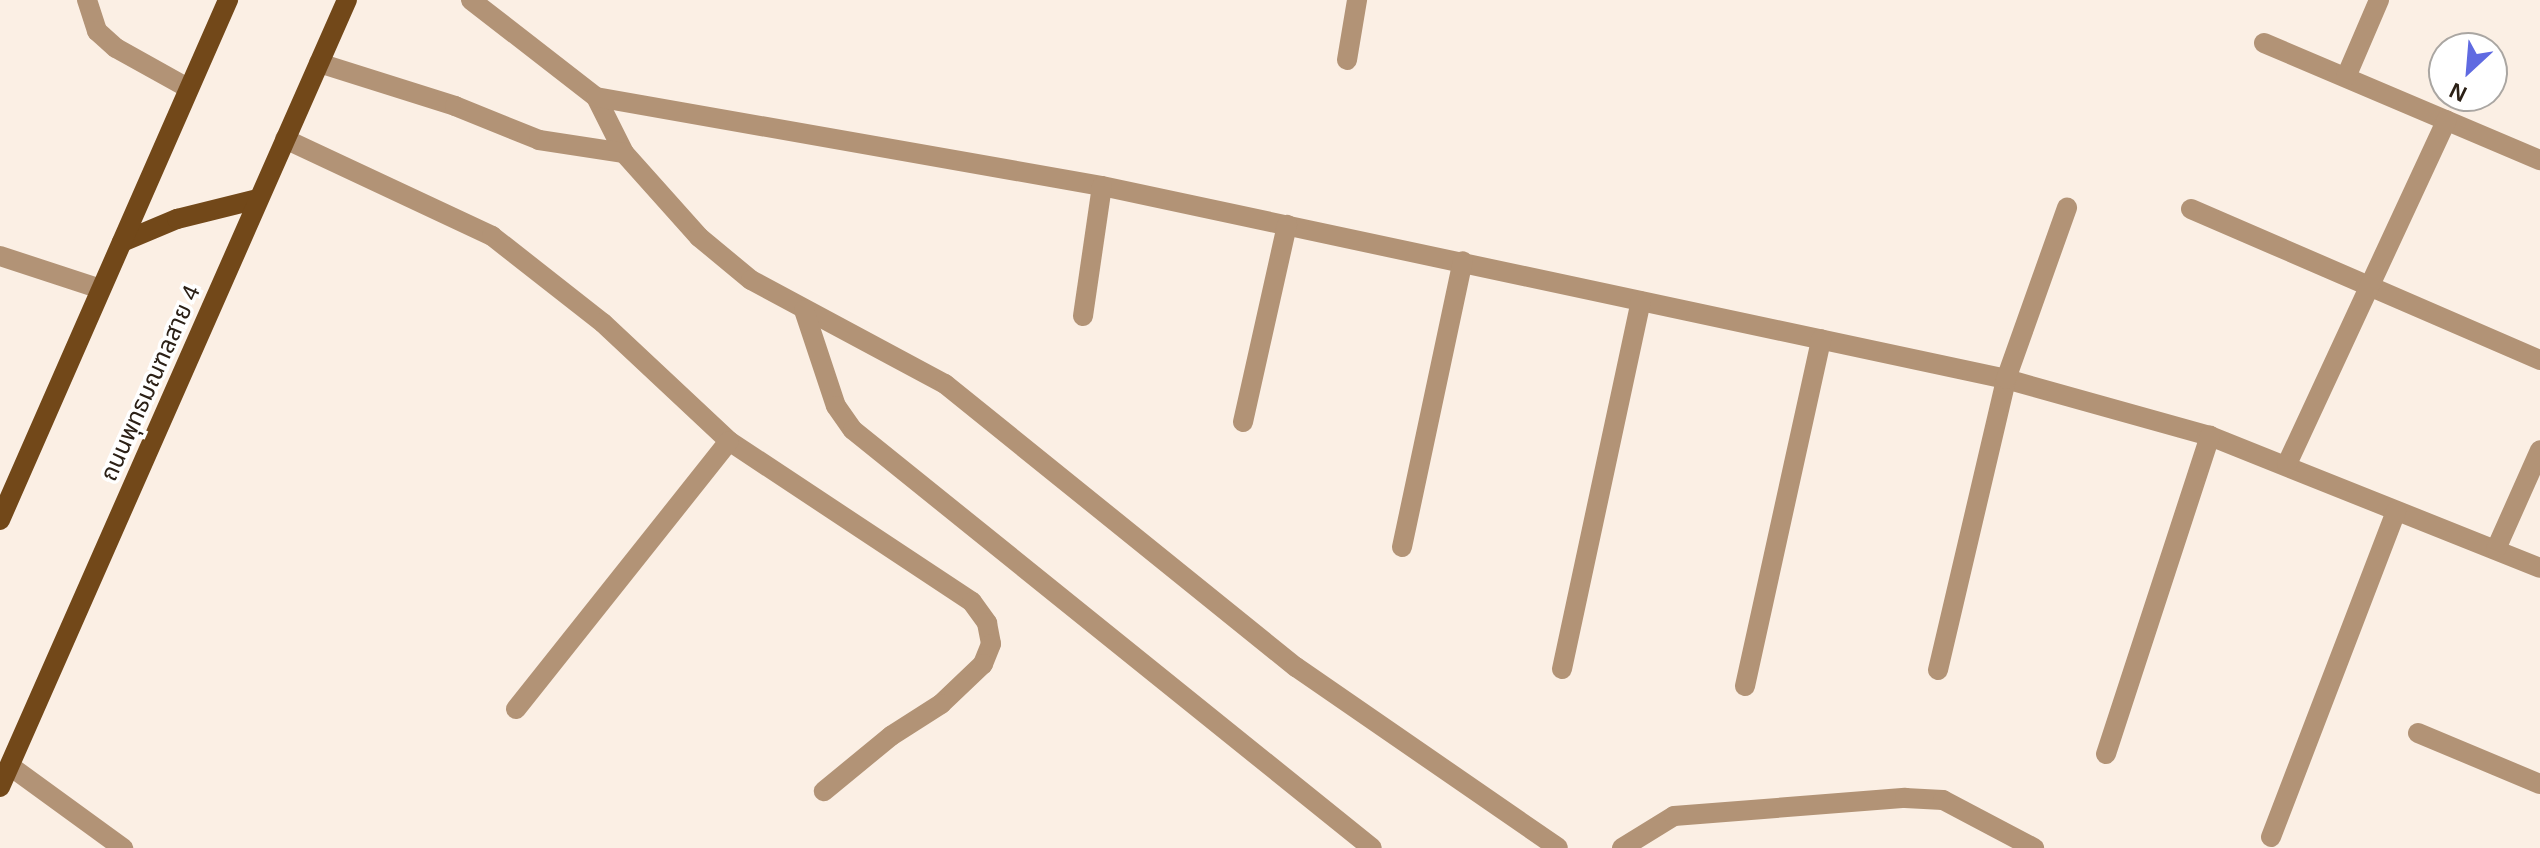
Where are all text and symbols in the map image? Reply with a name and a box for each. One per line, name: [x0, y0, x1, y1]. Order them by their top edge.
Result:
north arrow: [2428, 32, 2508, 112]
text: N: [2446, 78, 2471, 107]
street label: ถนนพุทธมณฑลสาย 4: [94, 281, 206, 485]

